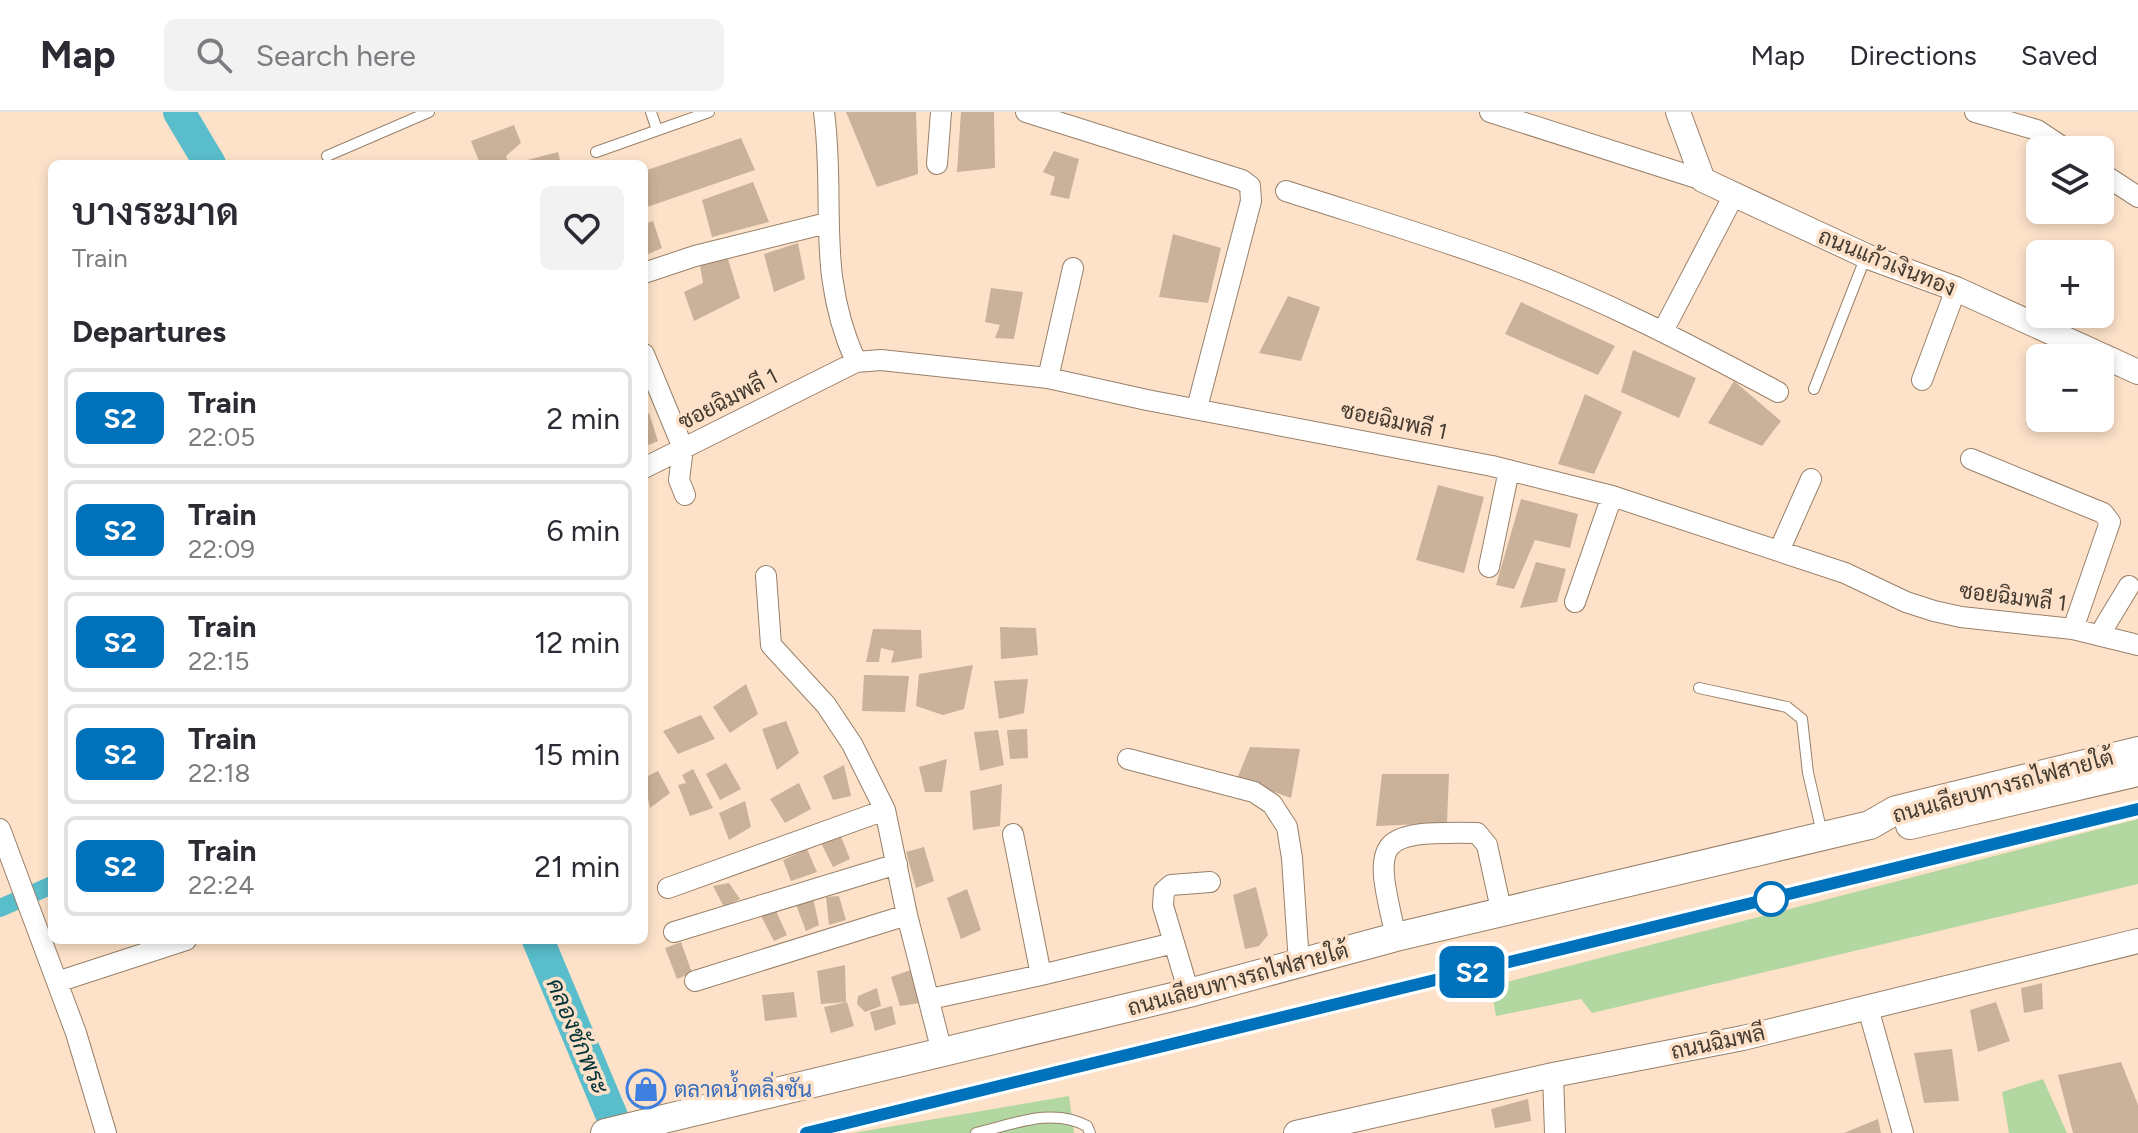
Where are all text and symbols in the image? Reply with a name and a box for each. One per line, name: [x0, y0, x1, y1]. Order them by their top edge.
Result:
search box: [164, 19, 724, 91]
text: Map: [40, 32, 116, 78]
icon: search: [192, 33, 236, 77]
text: Search here: [256, 37, 416, 74]
text: Map: [1751, 38, 1805, 72]
text: Directions: [1849, 38, 1977, 72]
text: Saved: [2021, 38, 2098, 72]
map controls: [2026, 136, 2114, 432]
button: layers: [2026, 136, 2114, 224]
button: heart: [540, 186, 624, 270]
text: บางระมาด: [72, 189, 239, 235]
street label: ถนนแก้วเงินทอง: [1814, 221, 1960, 302]
button: +: [2026, 240, 2114, 328]
text: Train: [72, 242, 128, 274]
text: Departures: [72, 313, 226, 350]
button: −: [2026, 344, 2114, 432]
street label: ซอยฉิมพลี 1: [674, 362, 782, 436]
text: Train: [188, 384, 257, 421]
street label: ซอยฉิมพลี 1: [1338, 397, 1450, 445]
text: 2 min: [547, 400, 620, 437]
text: S2: [103, 401, 137, 435]
text: 22:05: [188, 421, 255, 453]
text: Train: [188, 496, 257, 533]
text: 6 min: [546, 512, 620, 549]
text: S2: [103, 513, 137, 547]
text: 22:09: [188, 533, 255, 565]
street label: ซอยฉิมพลี 1: [1958, 577, 2068, 617]
text: Train: [188, 608, 257, 645]
text: 12 min: [534, 624, 620, 661]
text: S2: [103, 625, 137, 659]
text: 22:15: [188, 645, 249, 677]
text: Train: [188, 720, 257, 757]
text: 15 min: [534, 736, 620, 773]
text: S2: [103, 737, 137, 771]
street label: ถนนเลียบทางรถไฟสายใต้: [1889, 742, 2117, 829]
text: 22:18: [188, 757, 250, 789]
text: Train: [188, 832, 257, 869]
text: 21 min: [534, 848, 620, 885]
text: S2: [103, 849, 137, 883]
text: 22:24: [188, 869, 254, 901]
unlabelled marker: [1754, 882, 1788, 916]
street label: ถนนเลียบทางรถไฟสายใต้: [1124, 935, 1352, 1022]
line badge: S2: [1436, 946, 1508, 998]
text: S2: [1455, 955, 1489, 989]
water label: คลองชักพระ: [541, 974, 616, 1099]
street label: ถนนฉิมพลี: [1669, 1019, 1767, 1065]
shop icon: ตลาดน้ำตลิ่งชัน: [625, 1068, 667, 1110]
place label: ตลาดน้ำตลิ่งชัน: [674, 1070, 812, 1103]

